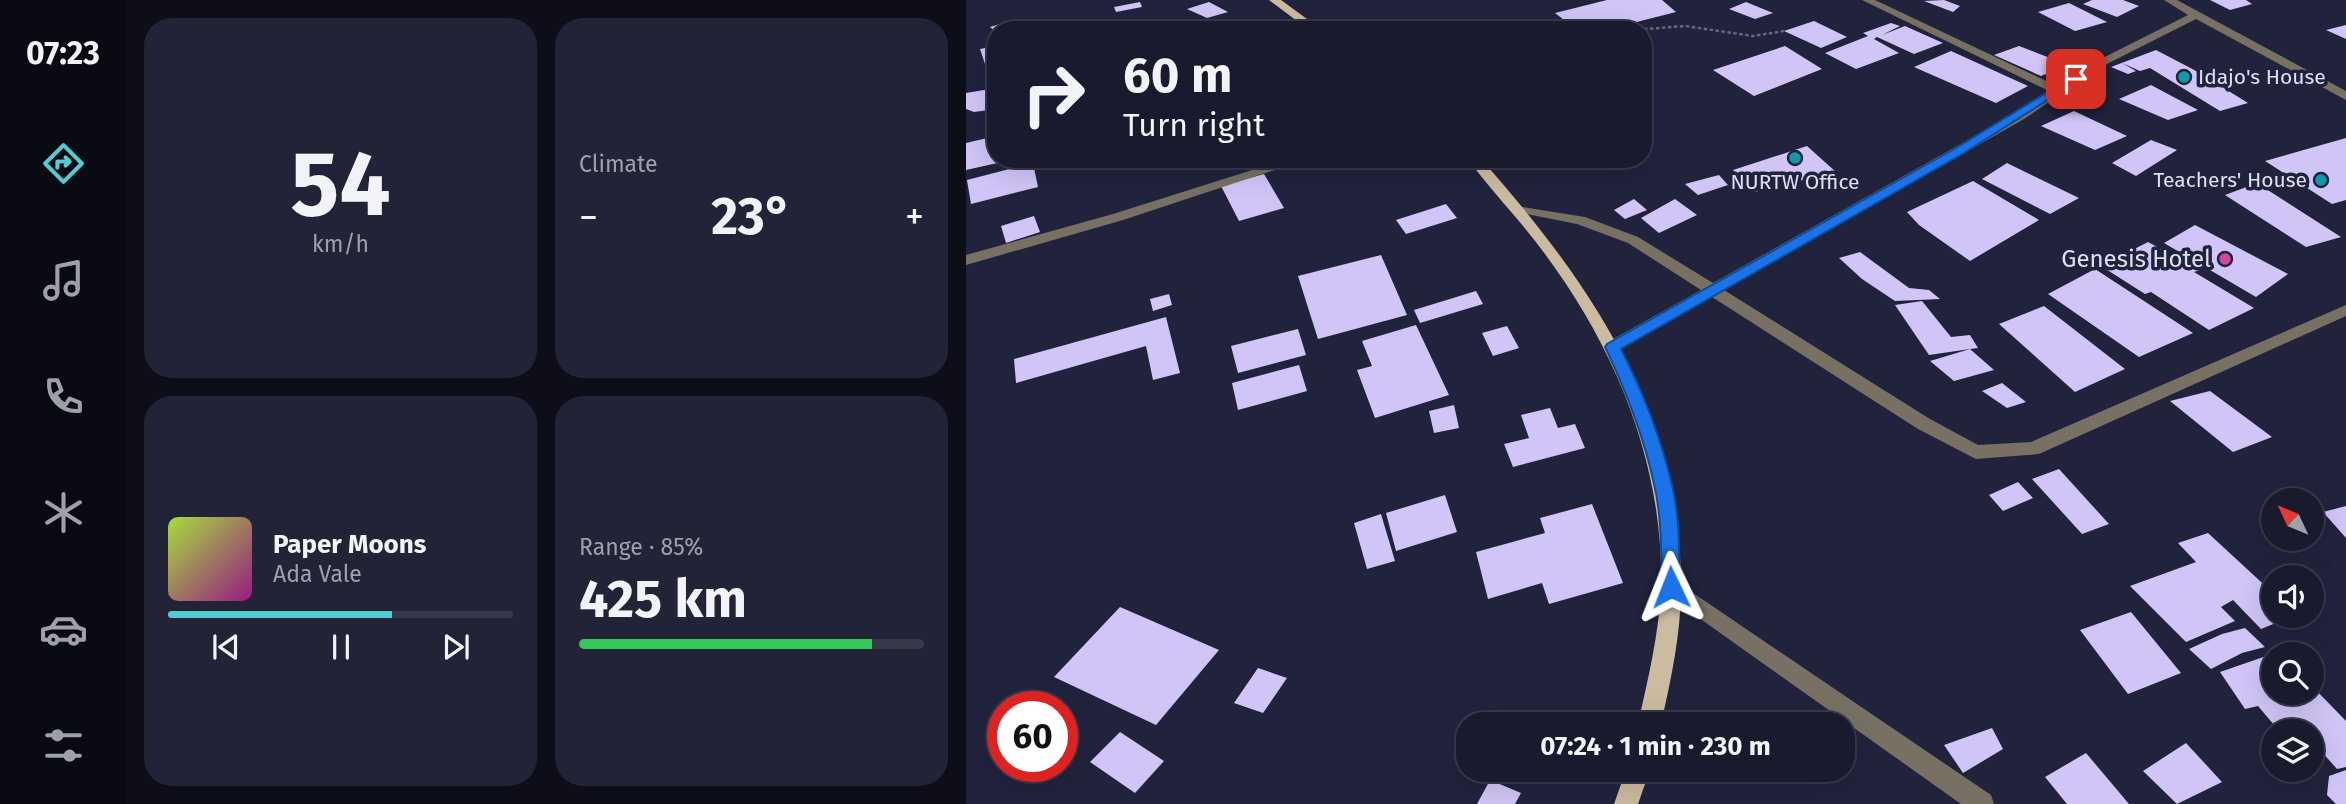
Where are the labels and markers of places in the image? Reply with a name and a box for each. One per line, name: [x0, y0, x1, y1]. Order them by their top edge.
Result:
pin: [2046, 49, 2106, 109]
place label: Idajo's House: [2198, 64, 2326, 90]
marker: Idajo's House: [2176, 69, 2192, 85]
marker: NURTW Office: [1787, 150, 1803, 166]
place label: Teachers' House: [2153, 167, 2307, 193]
place label: NURTW Office: [1730, 169, 1860, 195]
marker: Teachers' House: [2313, 172, 2329, 188]
place label: Genesis Hotel: [2061, 245, 2211, 273]
marker: Genesis Hotel: [2217, 251, 2233, 267]

